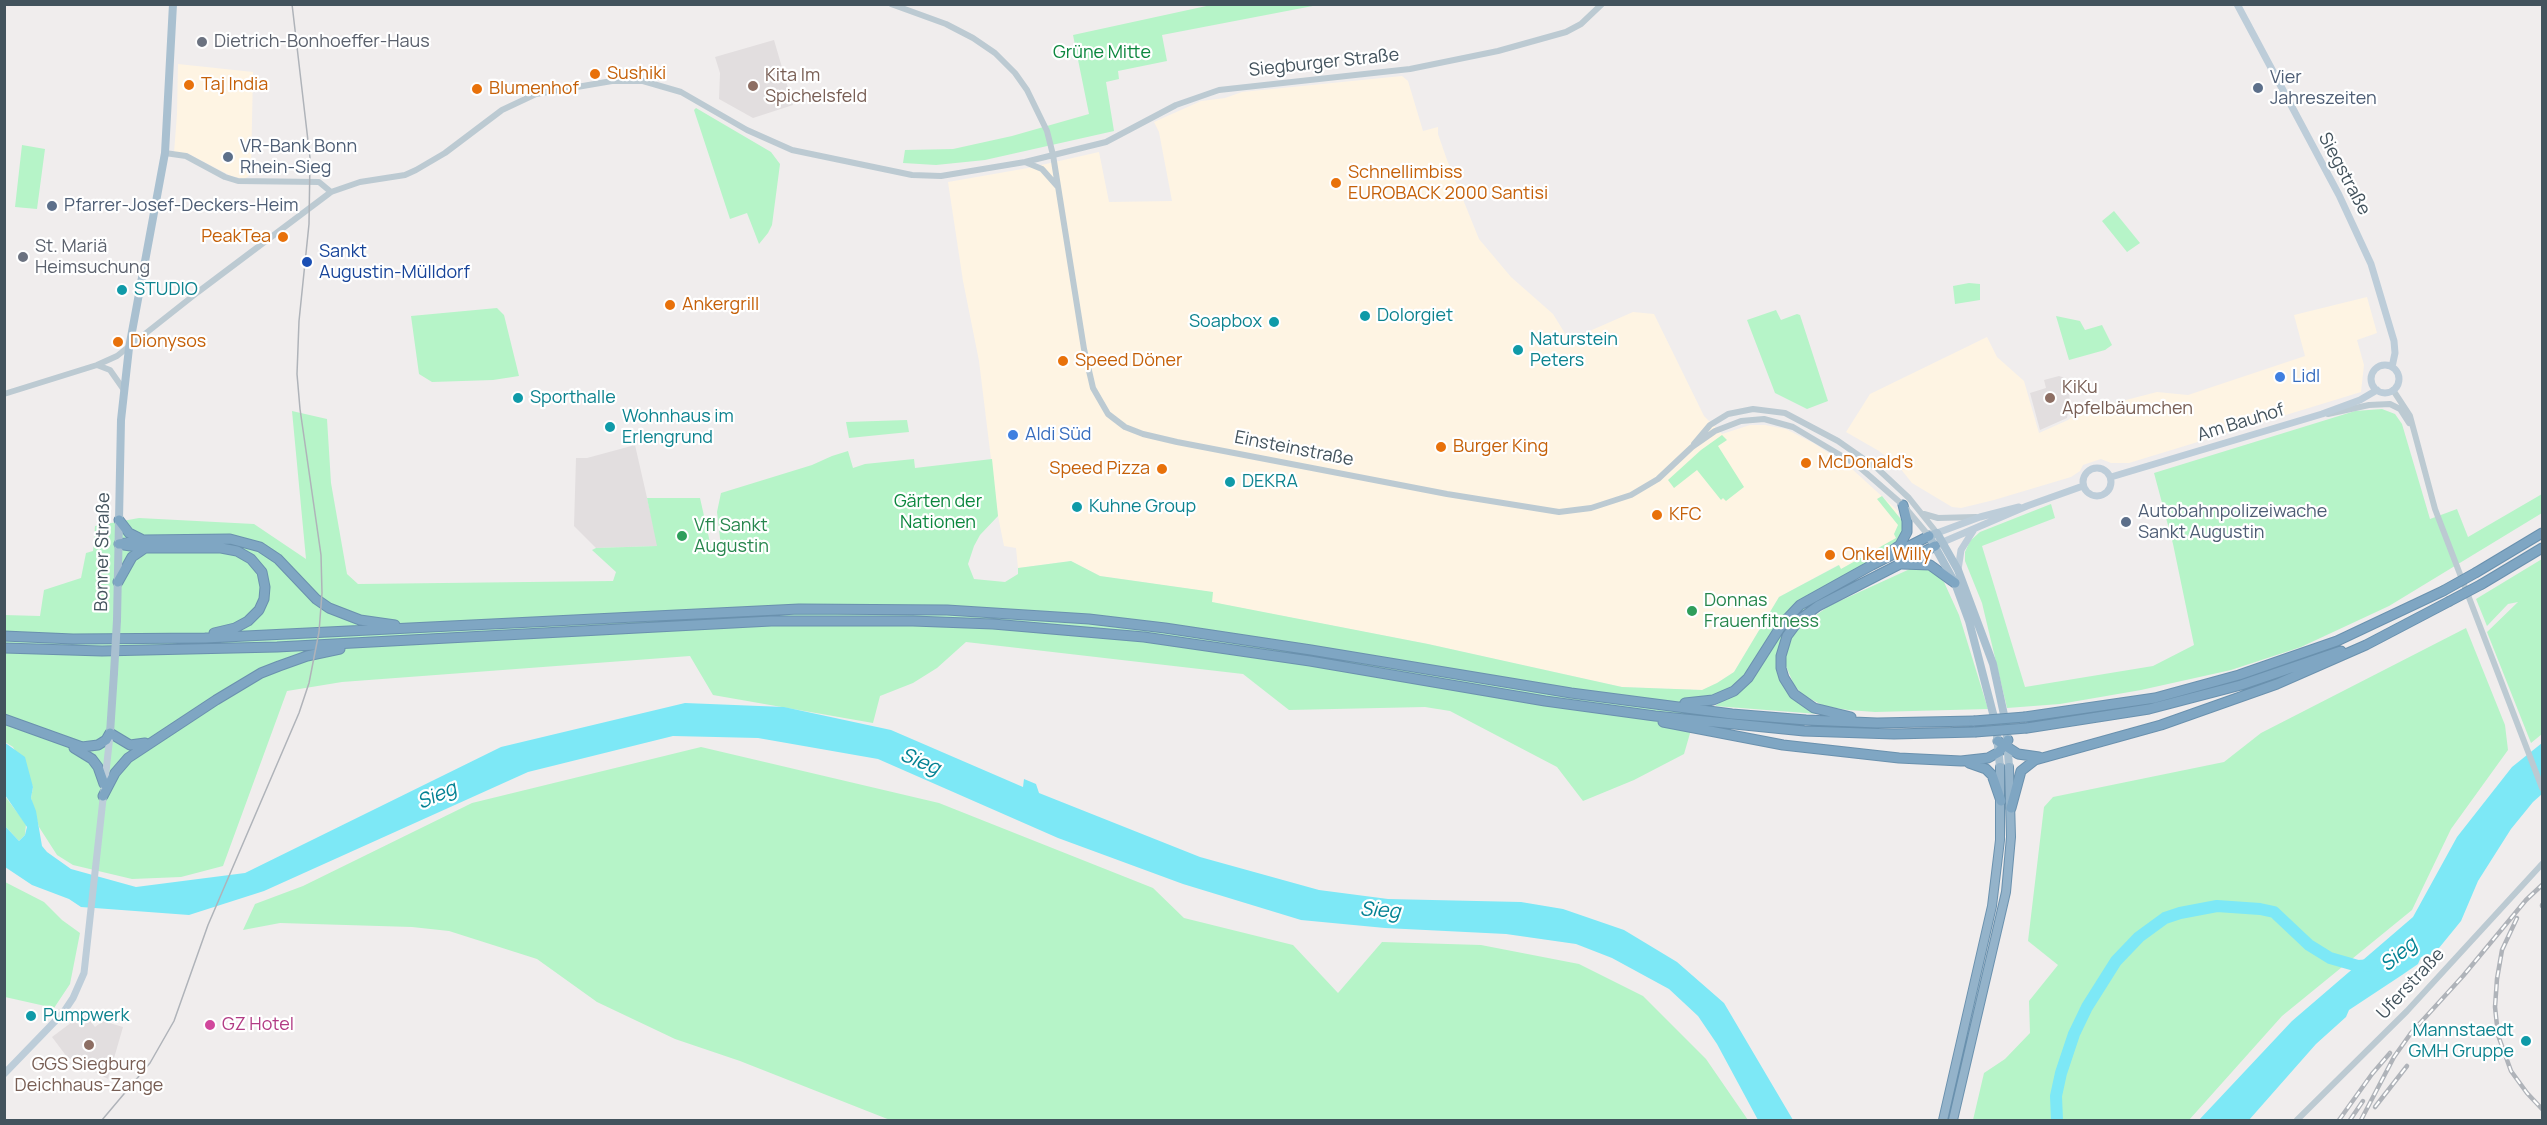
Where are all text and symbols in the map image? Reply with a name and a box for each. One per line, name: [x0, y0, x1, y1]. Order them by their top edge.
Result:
place label: Dietrich-Bonhoeffer-Haus: [214, 31, 430, 53]
marker: Dietrich-Bonhoeffer-Haus: [195, 35, 209, 49]
park label: Grüne Mitte: [1053, 42, 1151, 64]
street label: Siegburger Straße: [1248, 44, 1400, 82]
place label: Sushiki: [607, 63, 666, 85]
place label: Kita Im Spichelsfeld: [765, 65, 867, 107]
marker: Sushiki: [588, 67, 602, 81]
place label: Vier Jahreszeiten: [2270, 67, 2377, 110]
place label: Taj India: [201, 74, 268, 96]
marker: Taj India: [182, 78, 196, 92]
place label: Blumenhof: [489, 78, 579, 100]
marker: Kita Im Spichelsfeld: [746, 79, 760, 93]
marker: Vier Jahreszeiten: [2251, 81, 2265, 95]
marker: Blumenhof: [470, 82, 484, 96]
street label: Siegstraße: [2313, 129, 2375, 219]
place label: VR-Bank Bonn Rhein-Sieg: [240, 136, 357, 178]
marker: VR-Bank Bonn Rhein-Sieg: [221, 150, 235, 164]
place label: Schnellimbiss EUROBACK 2000 Santisi: [1348, 162, 1548, 204]
marker: Schnellimbiss EUROBACK 2000 Santisi: [1329, 176, 1343, 190]
place label: Pfarrer-Josef-Deckers-Heim: [64, 195, 299, 217]
marker: Pfarrer-Josef-Deckers-Heim: [45, 199, 59, 213]
place label: PeakTea: [201, 226, 271, 248]
marker: PeakTea: [276, 230, 290, 244]
place label: St. Mariä Heimsuchung: [35, 236, 150, 278]
place label: Sankt Augustin-Mülldorf: [319, 241, 470, 284]
marker: St. Mariä Heimsuchung: [16, 250, 30, 264]
marker: Sankt Augustin-Mülldorf: [300, 255, 314, 269]
place label: STUDIO: [134, 279, 198, 301]
marker: STUDIO: [115, 283, 129, 297]
place label: Ankergrill: [682, 294, 759, 316]
marker: Ankergrill: [663, 298, 677, 312]
place label: Dolorgiet: [1377, 305, 1453, 327]
marker: Dolorgiet: [1358, 309, 1372, 323]
place label: Soapbox: [1189, 311, 1262, 333]
marker: Soapbox: [1267, 315, 1281, 329]
place label: Naturstein Peters: [1530, 329, 1618, 372]
place label: Dionysos: [130, 331, 206, 353]
marker: Dionysos: [111, 335, 125, 349]
marker: Naturstein Peters: [1511, 343, 1525, 357]
place label: Speed Döner: [1075, 350, 1182, 372]
marker: Speed Döner: [1056, 354, 1070, 368]
place label: Lidl: [2292, 366, 2320, 388]
marker: Lidl: [2273, 370, 2287, 384]
place label: KiKu Apfelbäumchen: [2062, 377, 2193, 420]
place label: Sporthalle: [530, 387, 616, 409]
marker: Sporthalle: [511, 391, 525, 405]
marker: KiKu Apfelbäumchen: [2043, 391, 2057, 405]
street label: Am Bauhof: [2195, 400, 2287, 446]
place label: Wohnhaus im Erlengrund: [622, 406, 734, 448]
marker: Wohnhaus im Erlengrund: [603, 420, 617, 434]
place label: Aldi Süd: [1025, 424, 1092, 446]
street label: Einsteinstraße: [1233, 427, 1355, 471]
marker: Aldi Süd: [1006, 428, 1020, 442]
place label: Burger King: [1453, 436, 1548, 458]
marker: Burger King: [1434, 440, 1448, 454]
place label: McDonald's: [1818, 452, 1913, 474]
marker: McDonald's: [1799, 456, 1813, 470]
place label: Speed Pizza: [1049, 458, 1150, 480]
marker: Speed Pizza: [1155, 462, 1169, 476]
place label: DEKRA: [1242, 471, 1298, 493]
marker: DEKRA: [1223, 475, 1237, 489]
park label: Gärten der Nationen: [894, 491, 982, 534]
street label: Bonner Straße: [91, 492, 115, 612]
place label: Kuhne Group: [1089, 496, 1196, 518]
marker: Kuhne Group: [1070, 500, 1084, 514]
place label: Autobahnpolizeiwache Sankt Augustin: [2138, 501, 2327, 544]
place label: KFC: [1669, 504, 1702, 526]
marker: KFC: [1650, 508, 1664, 522]
place label: Vfl Sankt Augustin: [694, 515, 769, 558]
marker: Autobahnpolizeiwache Sankt Augustin: [2119, 515, 2133, 529]
marker: Vfl Sankt Augustin: [675, 529, 689, 543]
place label: Onkel Willy: [1842, 544, 1931, 566]
marker: Onkel Willy: [1823, 548, 1837, 562]
place label: Donnas Frauenfitness: [1704, 590, 1819, 632]
marker: Donnas Frauenfitness: [1685, 604, 1699, 618]
water label: Sieg: [897, 743, 943, 781]
water label: Sieg: [414, 777, 460, 815]
water label: Sieg: [1359, 898, 1401, 924]
water label: Sieg: [2376, 933, 2422, 977]
street label: Uferstraße: [2373, 944, 2449, 1024]
place label: Pumpwerk: [43, 1005, 130, 1027]
marker: Pumpwerk: [24, 1009, 38, 1023]
place label: GZ Hotel: [222, 1014, 294, 1036]
marker: GZ Hotel: [203, 1018, 217, 1032]
place label: Mannstaedt GMH Gruppe: [2409, 1020, 2514, 1062]
marker: Mannstaedt GMH Gruppe: [2519, 1034, 2533, 1048]
marker: GGS Siegburg Deichhaus-Zange: [82, 1038, 96, 1052]
place label: GGS Siegburg Deichhaus-Zange: [15, 1054, 163, 1096]

